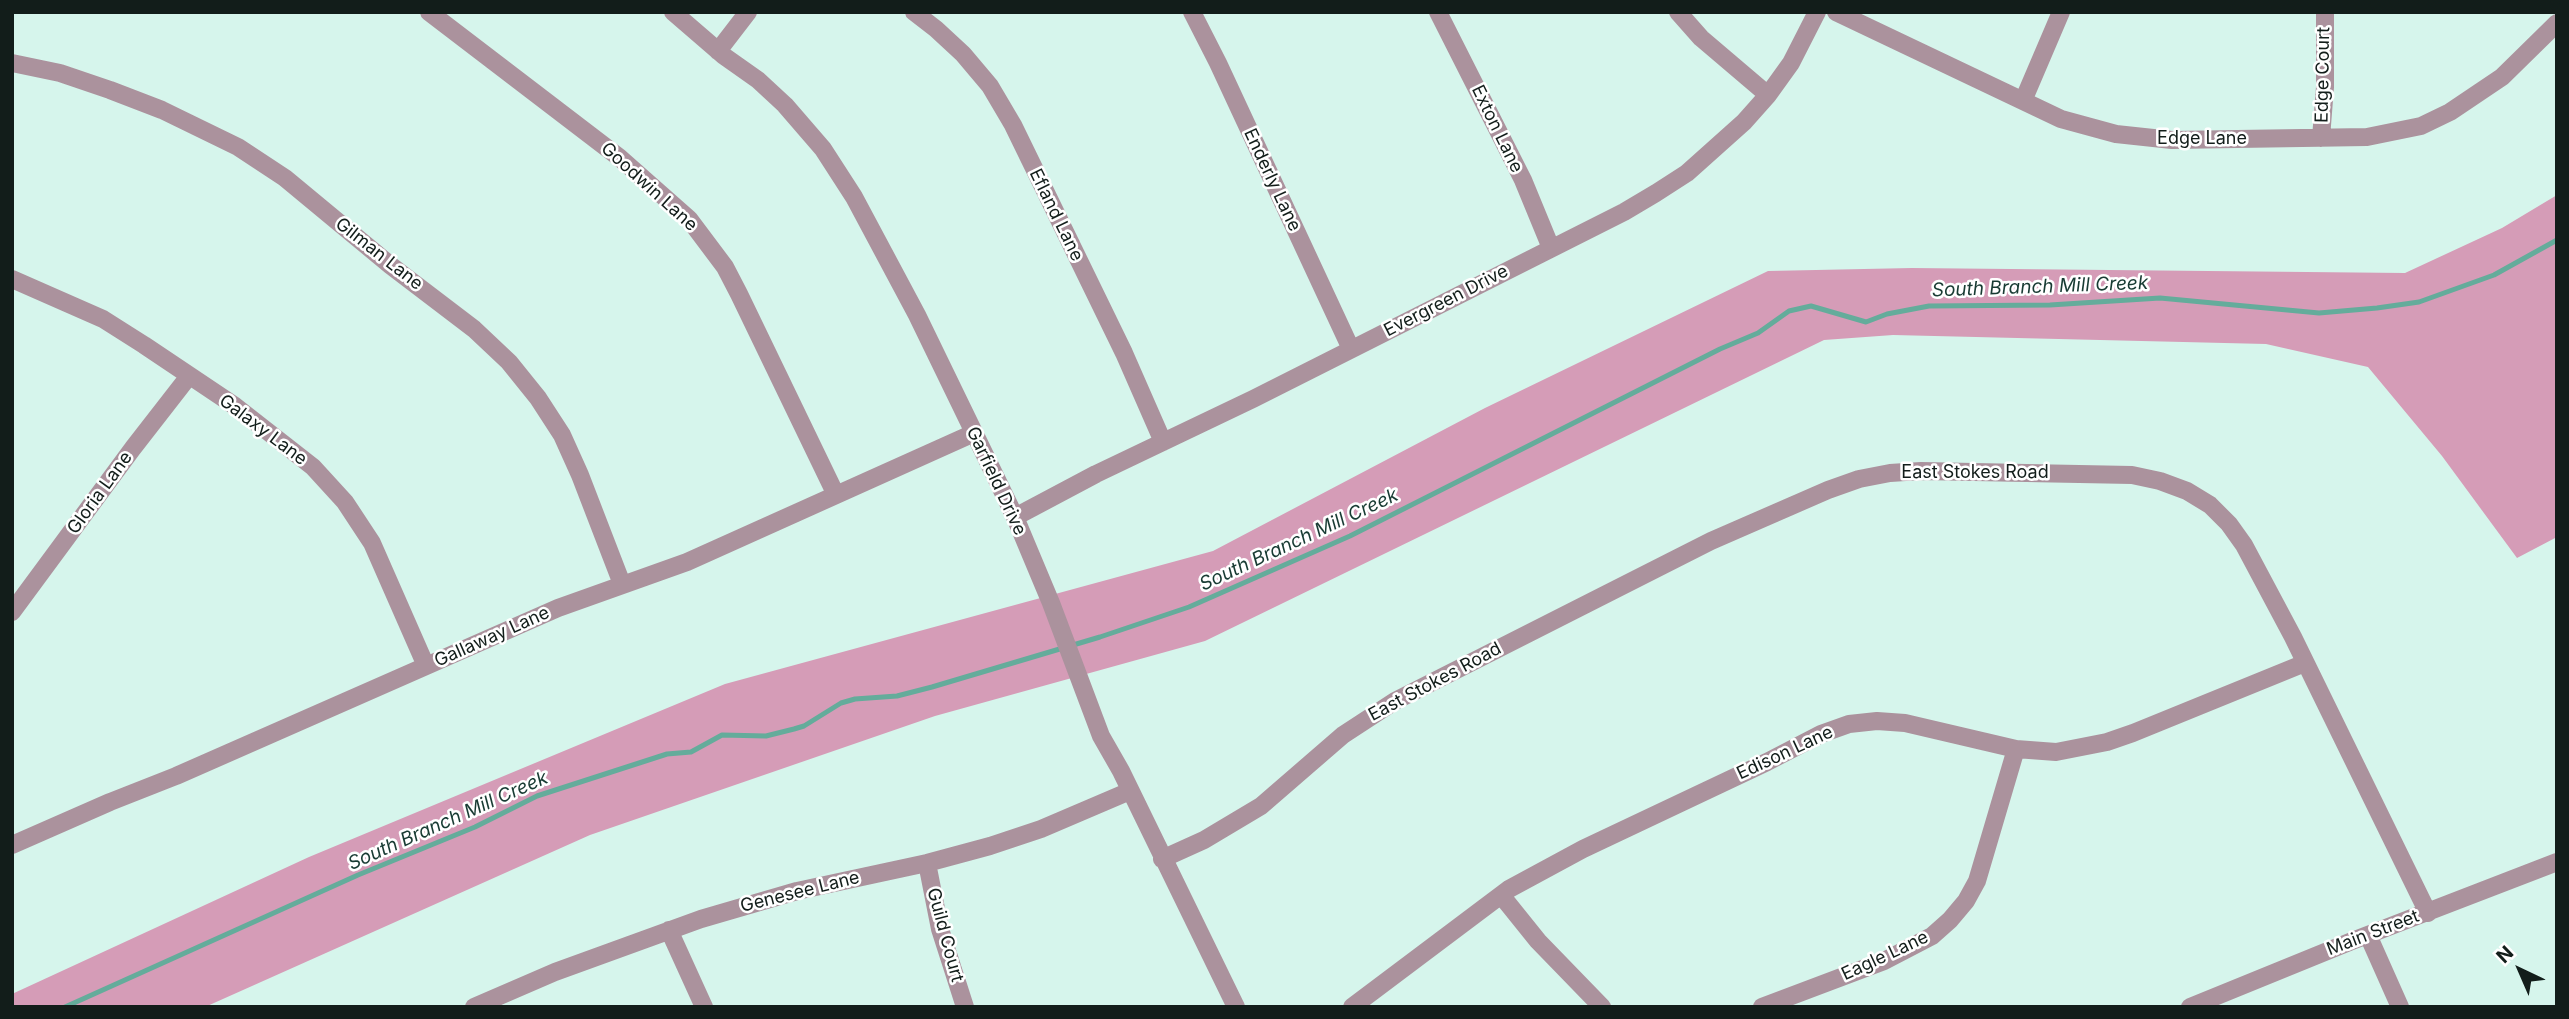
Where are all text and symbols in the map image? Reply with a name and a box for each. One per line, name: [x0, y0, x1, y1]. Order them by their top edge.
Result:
street label: Edge Court: [2311, 27, 2335, 123]
street label: Exton Lane: [1467, 82, 1527, 176]
street label: Enderly Lane: [1239, 125, 1305, 235]
street label: Edge Lane: [2157, 128, 2247, 150]
street label: Goodwin Lane: [596, 138, 702, 236]
street label: Efland Lane: [1024, 165, 1088, 265]
street label: Gilman Lane: [331, 213, 427, 295]
street label: Evergreen Drive: [1380, 260, 1512, 342]
water label: South Branch Mill Creek: [1931, 272, 2149, 302]
street label: Galaxy Lane: [215, 390, 311, 470]
street label: Garfield Drive: [961, 423, 1031, 539]
street label: Gloria Lane: [63, 448, 137, 538]
street label: East Stokes Road: [1901, 462, 2049, 484]
water label: South Branch Mill Creek: [1196, 484, 1402, 596]
street label: Gallaway Lane: [431, 602, 553, 672]
street label: East Stokes Road: [1365, 638, 1505, 726]
street label: Edison Lane: [1733, 721, 1837, 785]
water label: South Branch Mill Creek: [344, 767, 552, 875]
street label: Genesee Lane: [738, 867, 862, 917]
street label: Guild Court: [922, 886, 968, 984]
street label: Main Street: [2324, 905, 2422, 961]
street label: Eagle Lane: [1838, 926, 1932, 986]
north arrow: [2485, 935, 2555, 1005]
text: N: [2492, 941, 2518, 968]

